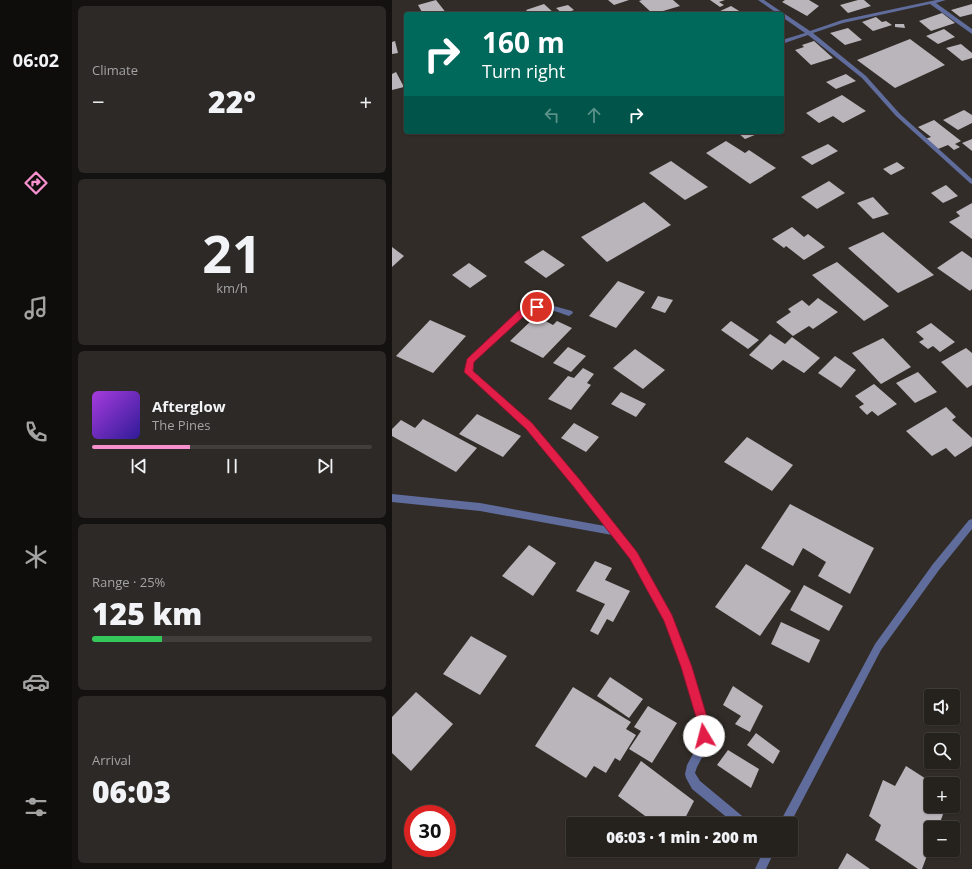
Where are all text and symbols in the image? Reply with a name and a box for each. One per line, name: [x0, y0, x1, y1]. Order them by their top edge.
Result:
text: 160 m: [482, 23, 565, 61]
icon: right: [416, 28, 468, 80]
text: 06:02: [13, 48, 59, 72]
text: Turn right: [482, 59, 565, 83]
text: Climate: [92, 61, 138, 79]
text: 22°: [208, 81, 256, 122]
text: −: [92, 86, 105, 116]
text: +: [359, 86, 372, 116]
icon: left: [541, 104, 563, 126]
icon: ahead: [583, 104, 605, 126]
icon: right: [625, 104, 647, 126]
icon: directions: [22, 169, 50, 197]
text: 21: [202, 217, 262, 288]
text: km/h: [216, 279, 248, 297]
pin: [520, 290, 554, 324]
icon: music: [22, 294, 50, 322]
icon: arrive: [526, 296, 548, 318]
text: Afterglow: [152, 396, 226, 416]
text: The Pines: [152, 416, 210, 434]
icon: phone: [22, 418, 50, 446]
icon: previous: [128, 455, 150, 477]
icon: pause: [221, 455, 243, 477]
icon: next: [314, 455, 336, 477]
icon: climate: [22, 543, 50, 571]
text: Range · 25%: [92, 573, 165, 591]
text: 125 km: [92, 593, 202, 634]
icon: car: [22, 668, 50, 696]
map controls: [924, 689, 960, 857]
button: sound: [924, 689, 960, 725]
position arrow: [683, 715, 725, 757]
button: search: [924, 733, 960, 769]
text: Arrival: [92, 751, 131, 769]
text: 06:03: [92, 771, 171, 812]
button: +: [924, 777, 960, 813]
icon: filters: [22, 793, 50, 821]
speed limit sign: 30: [404, 805, 456, 857]
button: −: [924, 821, 960, 857]
text: 06:03 · 1 min · 200 m: [606, 827, 758, 847]

